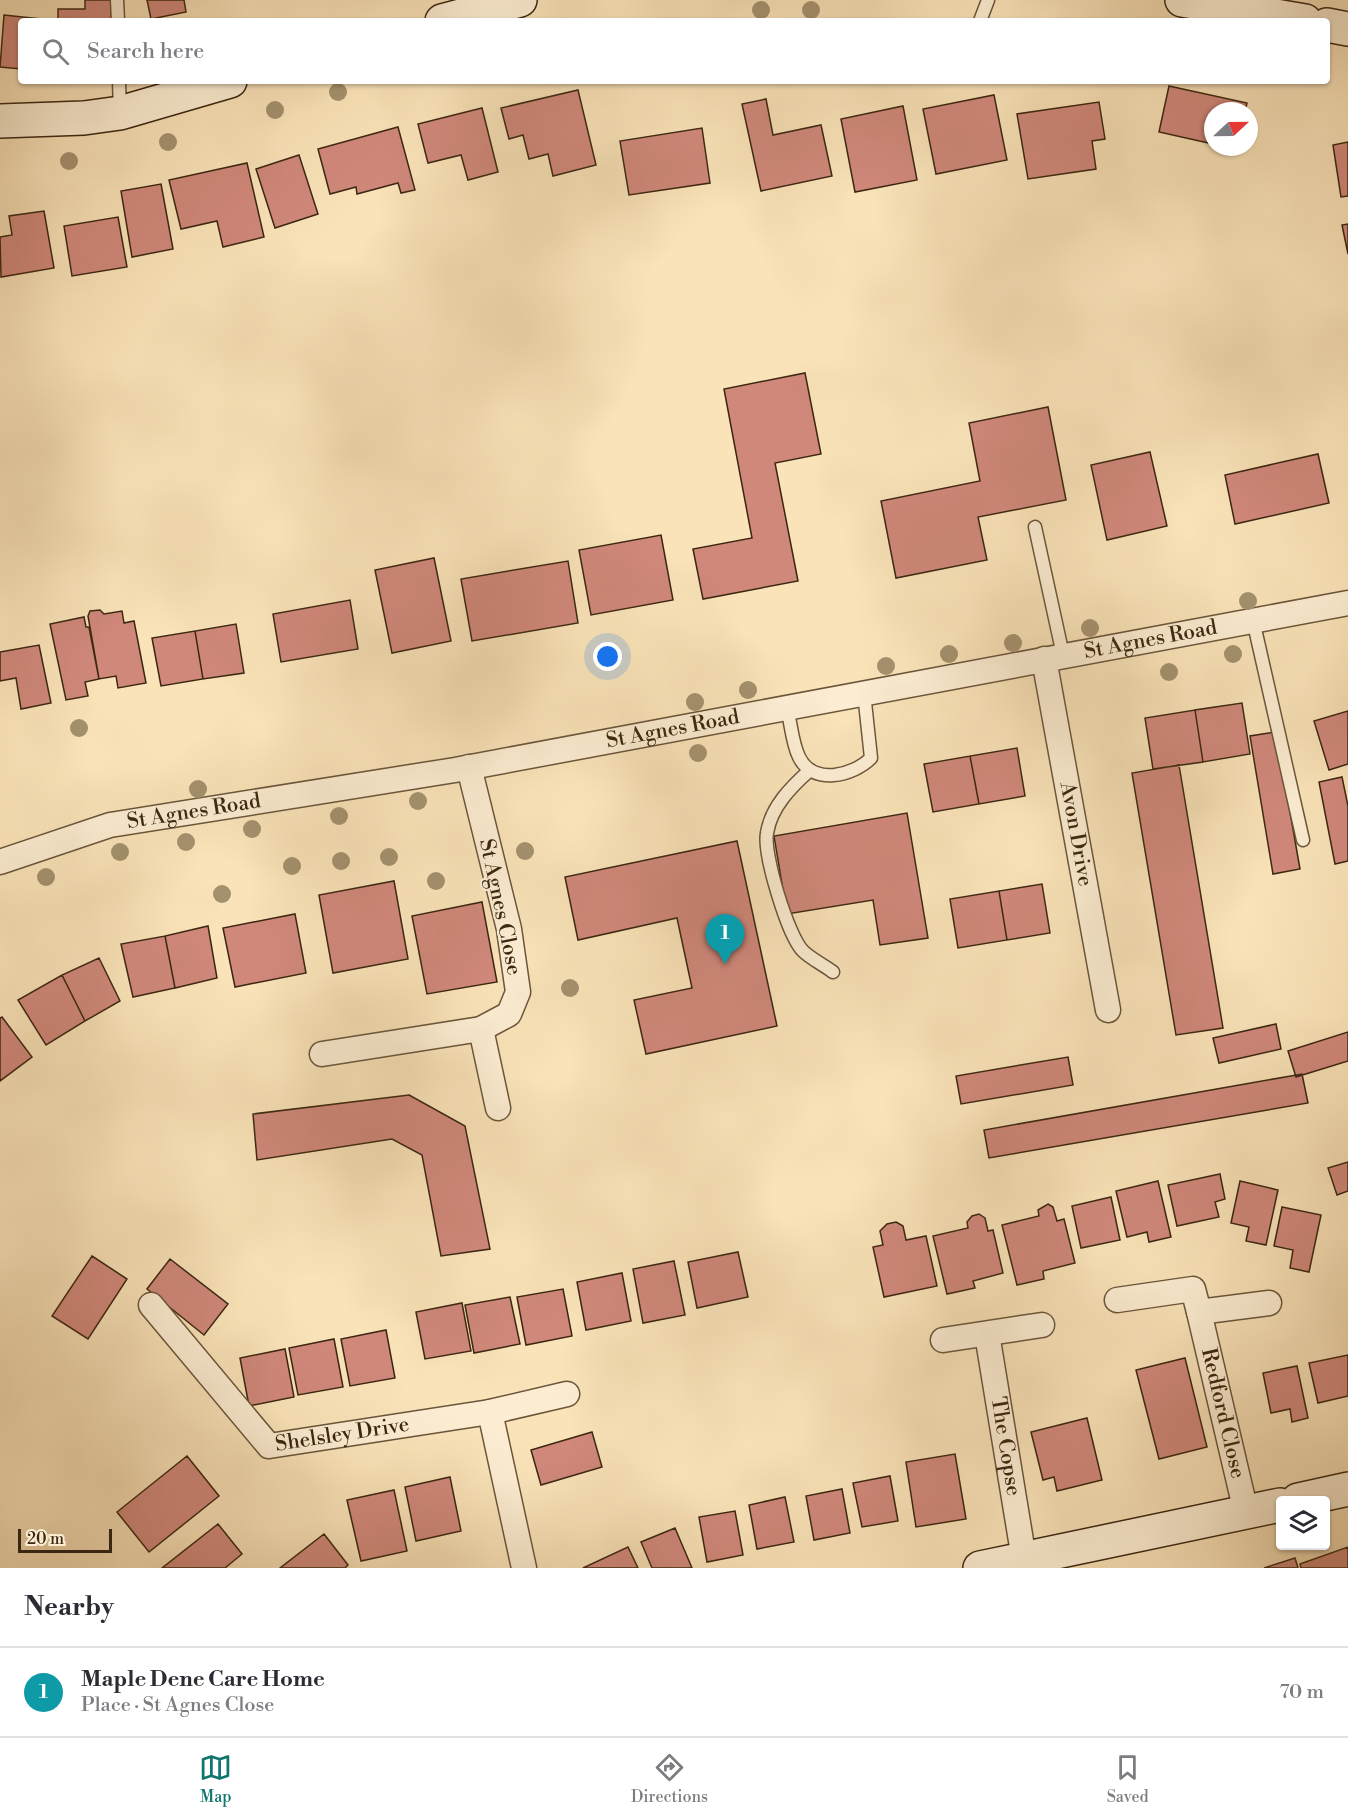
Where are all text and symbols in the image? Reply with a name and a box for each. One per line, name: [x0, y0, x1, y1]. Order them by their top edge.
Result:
search box: [18, 18, 1330, 84]
icon: search: [39, 35, 72, 68]
text: Search here: [87, 38, 204, 65]
north arrow: [1204, 102, 1258, 156]
street label: St Agnes Road: [1082, 615, 1219, 665]
your location: [593, 642, 622, 671]
street label: St Agnes Road: [604, 704, 742, 754]
street label: Avon Drive: [1053, 779, 1098, 888]
street label: St Agnes Road: [125, 788, 263, 835]
street label: St Agnes Close: [473, 837, 527, 977]
pin: 1: [706, 914, 744, 964]
street label: Redford Close: [1195, 1345, 1251, 1481]
street label: The Copse: [985, 1395, 1026, 1498]
street label: Shelsley Drive: [273, 1412, 411, 1458]
map controls: [1276, 1496, 1330, 1550]
button: layers: [1276, 1496, 1330, 1550]
scale bar: [18, 1526, 112, 1554]
text: 20 m: [27, 1529, 64, 1549]
text: Nearby: [24, 1591, 114, 1623]
text: Maple Dene Care Home: [81, 1666, 325, 1693]
text: 1: [39, 1680, 48, 1705]
text: 70 m: [1280, 1680, 1324, 1705]
text: Place · St Agnes Close: [81, 1693, 274, 1718]
tab: Map: [199, 1751, 232, 1807]
tab: Directions: [631, 1751, 708, 1807]
tab: Saved: [1107, 1751, 1149, 1807]

